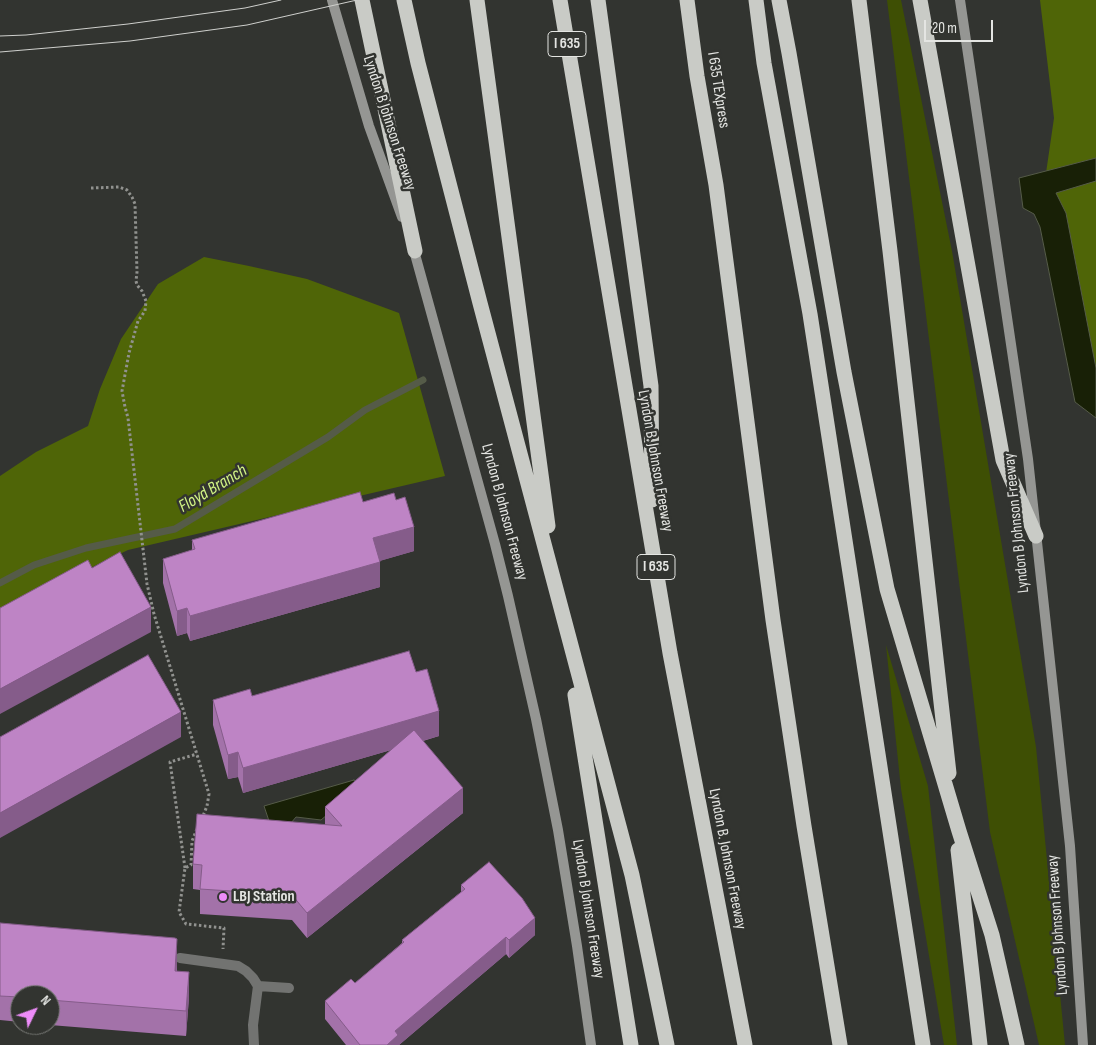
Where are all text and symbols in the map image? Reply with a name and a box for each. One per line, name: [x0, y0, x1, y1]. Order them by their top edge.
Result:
scale bar: [926, 10, 995, 42]
text: 20 m: [932, 19, 957, 38]
road number: I 635: [548, 32, 586, 56]
street label: I 635 TEXpress: [702, 50, 734, 130]
street label: Lyndon B Johnson Freeway: [358, 53, 420, 193]
street label: Lyndon B. Johnson Freeway: [633, 389, 677, 533]
street label: Lyndon B Johnson Freeway: [477, 442, 531, 582]
street label: Lyndon B Johnson Freeway: [1000, 452, 1034, 594]
water label: Floyd Branch: [175, 460, 251, 518]
road number: I 635: [637, 554, 675, 580]
street label: Lyndon B. Johnson Freeway: [704, 787, 750, 931]
street label: Lyndon B Johnson Freeway: [568, 838, 608, 980]
street label: Lyndon B Johnson Freeway: [1044, 854, 1072, 996]
place label: LBJ Station: [233, 887, 295, 907]
marker: LBJ Station: [217, 891, 229, 903]
north arrow: [10, 985, 60, 1035]
text: N: [37, 992, 55, 1009]

